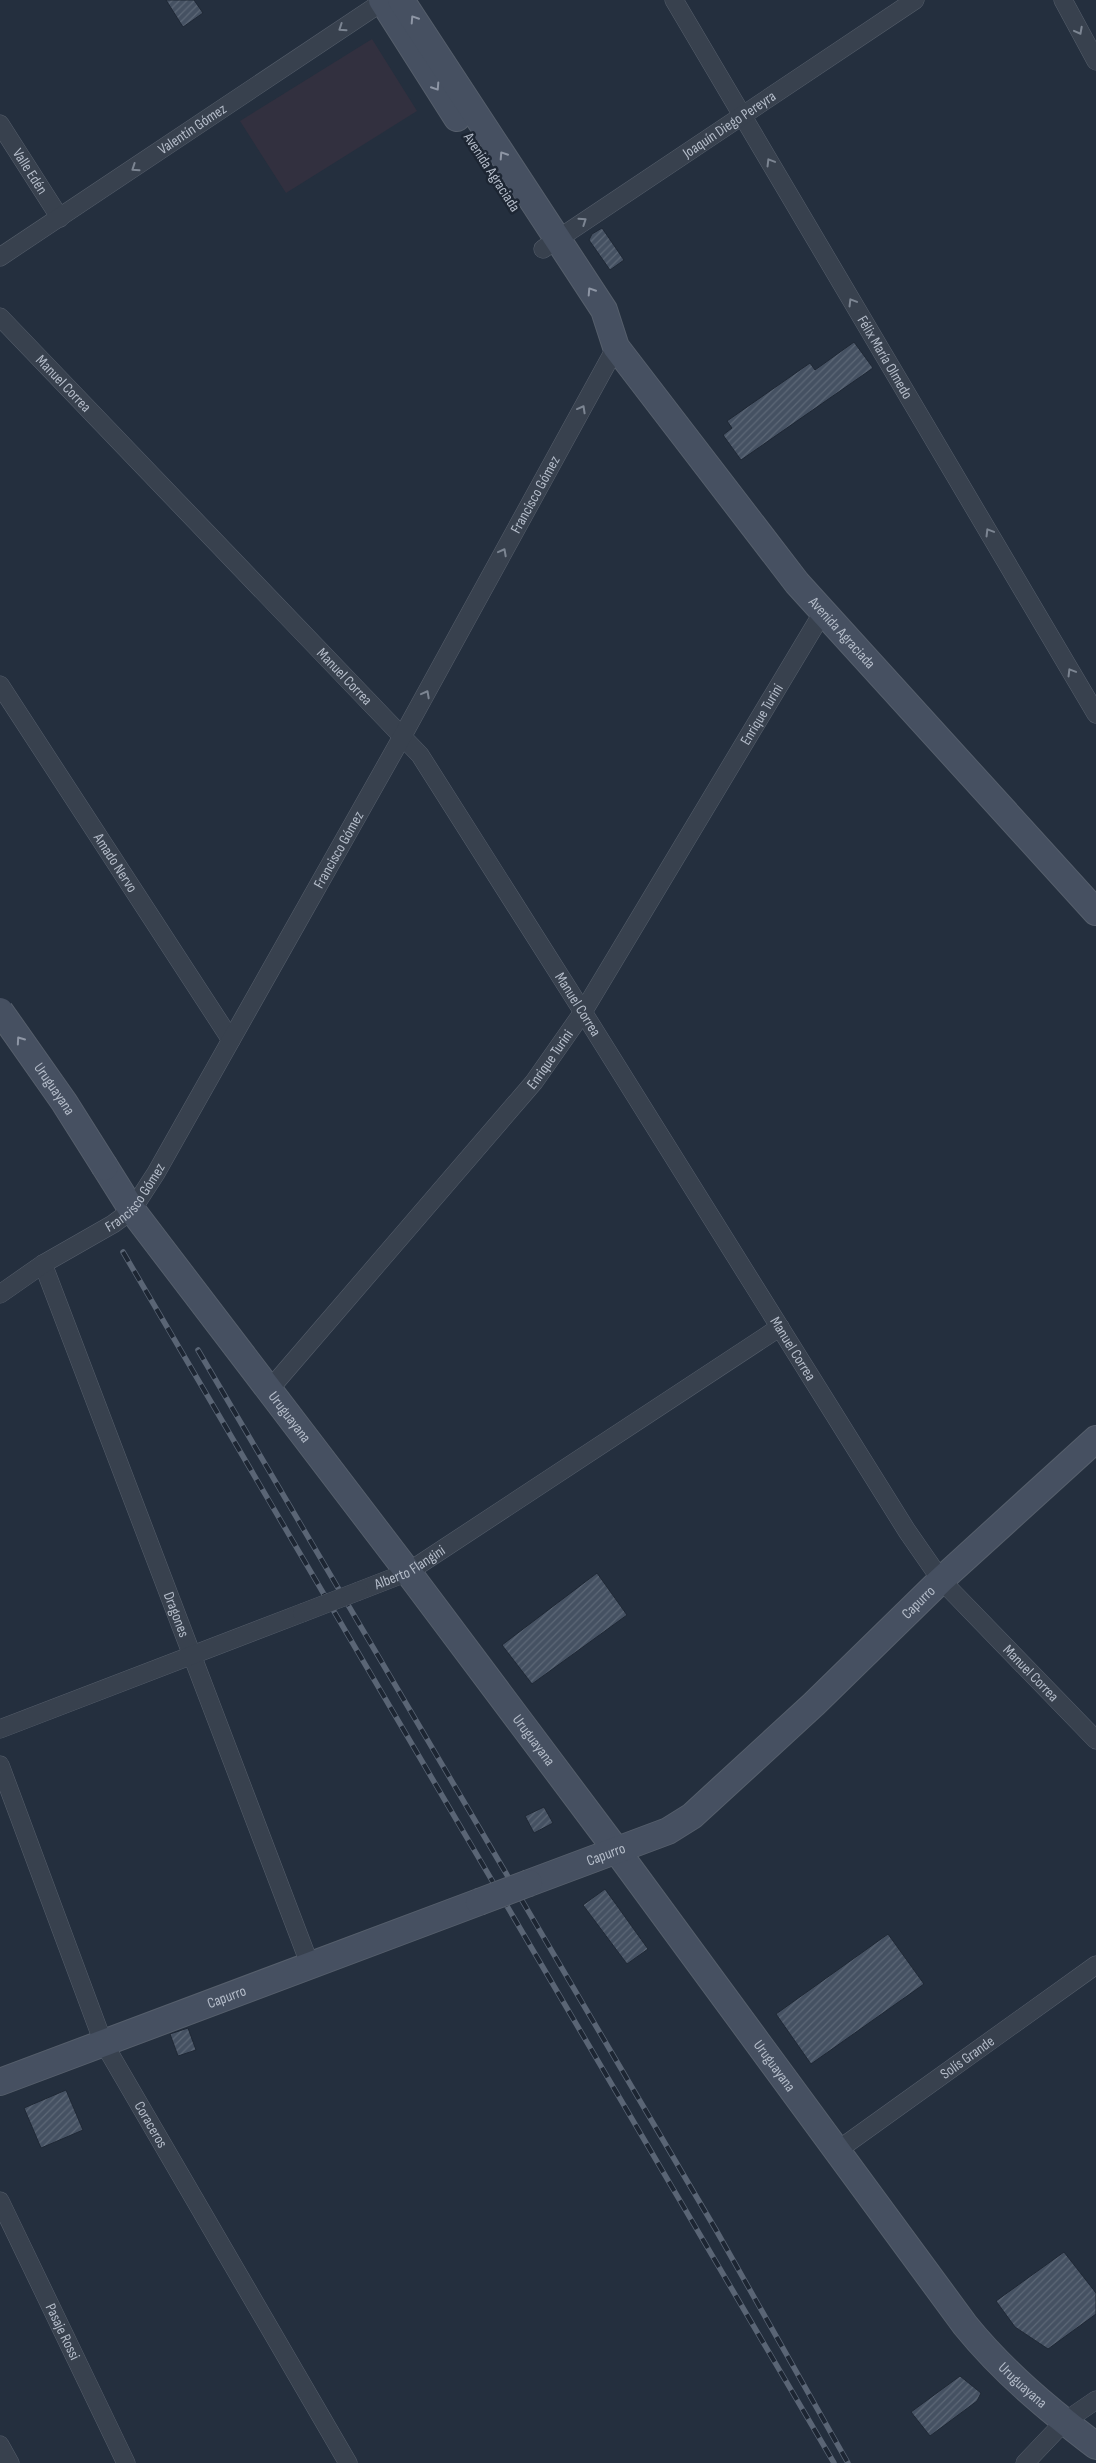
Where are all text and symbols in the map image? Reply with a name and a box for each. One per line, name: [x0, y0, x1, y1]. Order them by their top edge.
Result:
one-way arrow: [411, 15, 420, 25]
one-way arrow: [339, 22, 348, 31]
one-way arrow: [1073, 25, 1083, 34]
one-way arrow: [430, 81, 439, 91]
street label: Joaquín Diego Pereyra: [678, 87, 780, 163]
street label: Valentín Gómez: [155, 99, 231, 159]
street label: Avenida Agraciada: [458, 128, 524, 216]
street label: Valle Edén: [8, 145, 51, 198]
one-way arrow: [499, 151, 509, 160]
one-way arrow: [766, 158, 776, 167]
one-way arrow: [131, 161, 140, 171]
one-way arrow: [578, 218, 587, 227]
one-way arrow: [588, 287, 598, 296]
one-way arrow: [849, 298, 859, 307]
street label: Félix María Olmedo: [853, 312, 917, 403]
street label: Manuel Correa: [31, 351, 95, 417]
one-way arrow: [575, 406, 585, 415]
street label: Francisco Gómez: [507, 452, 565, 537]
one-way arrow: [985, 528, 995, 537]
one-way arrow: [497, 548, 507, 557]
street label: Avenida Agraciada: [804, 592, 879, 673]
street label: Manuel Correa: [312, 644, 376, 710]
one-way arrow: [1068, 668, 1078, 677]
street label: Enrique Turini: [736, 680, 788, 749]
one-way arrow: [419, 691, 429, 700]
street label: Francisco Gómez: [310, 807, 368, 892]
street label: Amado Nervo: [88, 829, 141, 896]
street label: Manuel Correa: [550, 969, 605, 1040]
street label: Enrique Turini: [523, 1026, 578, 1093]
one-way arrow: [17, 1036, 26, 1045]
street label: Uruguayana: [29, 1059, 79, 1119]
street label: Francisco Gómez: [102, 1159, 170, 1237]
street label: Manuel Correa: [766, 1313, 820, 1385]
street label: Uruguayana: [264, 1388, 315, 1447]
street label: Alberto Flangini: [371, 1541, 449, 1595]
street label: Capurro: [898, 1582, 940, 1623]
street label: Dragones: [159, 1589, 193, 1640]
street label: Manuel Correa: [999, 1641, 1063, 1706]
street label: Uruguayana: [508, 1711, 559, 1770]
street label: Capurro: [584, 1839, 628, 1871]
street label: Capurro: [205, 1981, 249, 2013]
street label: Solís Grande: [937, 2032, 998, 2084]
street label: Uruguayana: [749, 2036, 800, 2096]
street label: Coraceros: [130, 2098, 172, 2152]
street label: Pasaje Rossi: [41, 2300, 84, 2363]
street label: Uruguayana: [994, 2358, 1051, 2413]

